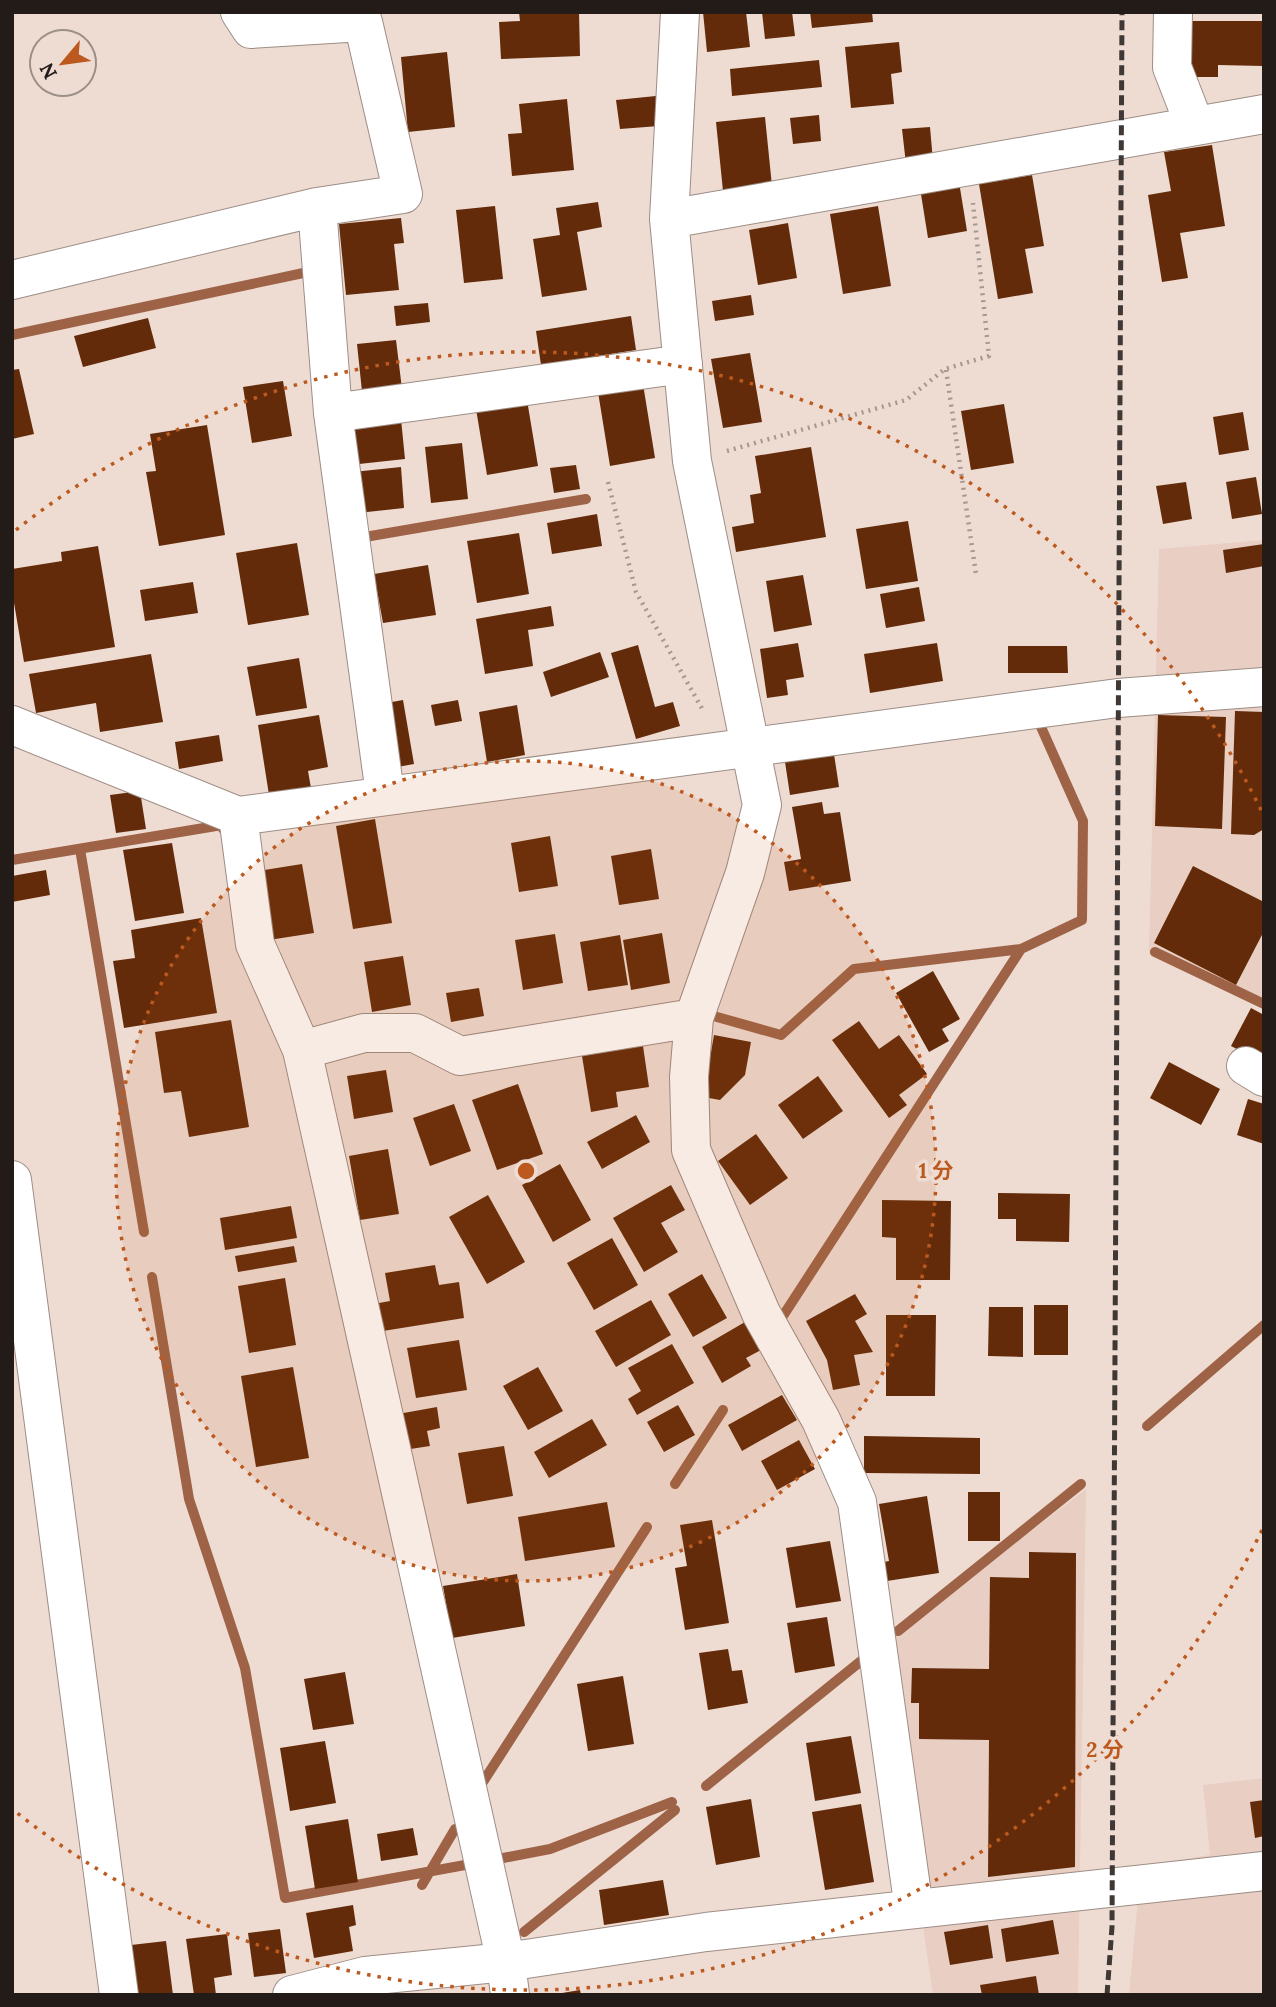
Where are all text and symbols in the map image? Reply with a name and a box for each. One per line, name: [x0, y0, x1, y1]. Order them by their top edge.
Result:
north arrow: [28, 28, 98, 98]
text: N: [34, 59, 62, 83]
text: 1 分: [918, 1157, 954, 1184]
centre of rings: [514, 1159, 538, 1183]
text: 2 分: [1086, 1736, 1124, 1763]

